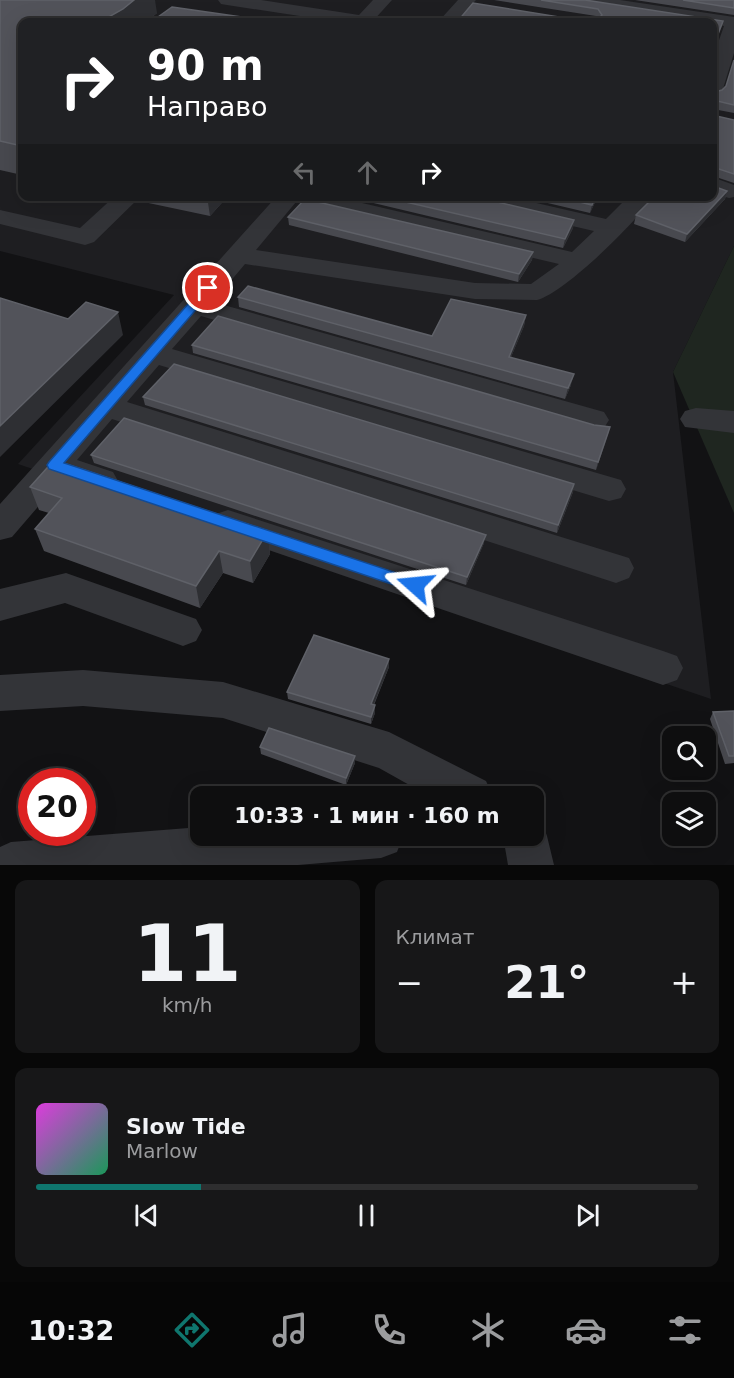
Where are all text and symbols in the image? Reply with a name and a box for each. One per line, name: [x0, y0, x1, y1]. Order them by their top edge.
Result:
text: 90 m: [147, 41, 264, 90]
icon: right: [48, 42, 126, 120]
text: Направо: [147, 91, 268, 122]
icon: left: [288, 156, 321, 189]
icon: ahead: [351, 156, 384, 189]
icon: right: [414, 156, 447, 189]
pin: [182, 262, 233, 313]
icon: arrive: [191, 271, 224, 304]
position arrow: [383, 553, 447, 617]
map controls: [662, 726, 716, 846]
button: search: [662, 726, 716, 780]
speed limit sign: 20: [18, 768, 96, 846]
button: layers: [662, 792, 716, 846]
text: 10:33 · 1 мин · 160 m: [234, 803, 500, 828]
text: 11: [133, 909, 242, 999]
text: Климат: [396, 925, 474, 949]
text: 21°: [504, 956, 589, 1009]
text: −: [396, 963, 423, 1002]
text: +: [670, 963, 698, 1002]
text: km/h: [162, 993, 212, 1017]
text: Slow Tide: [126, 1114, 246, 1139]
text: Marlow: [126, 1139, 198, 1163]
icon: previous: [130, 1199, 163, 1232]
icon: pause: [350, 1199, 383, 1232]
icon: next: [571, 1199, 604, 1232]
icon: directions: [171, 1309, 213, 1351]
icon: music: [269, 1309, 311, 1351]
icon: phone: [368, 1309, 410, 1351]
icon: climate: [467, 1309, 509, 1351]
icon: car: [565, 1309, 607, 1351]
icon: filters: [664, 1309, 706, 1351]
text: 10:32: [28, 1315, 114, 1346]

